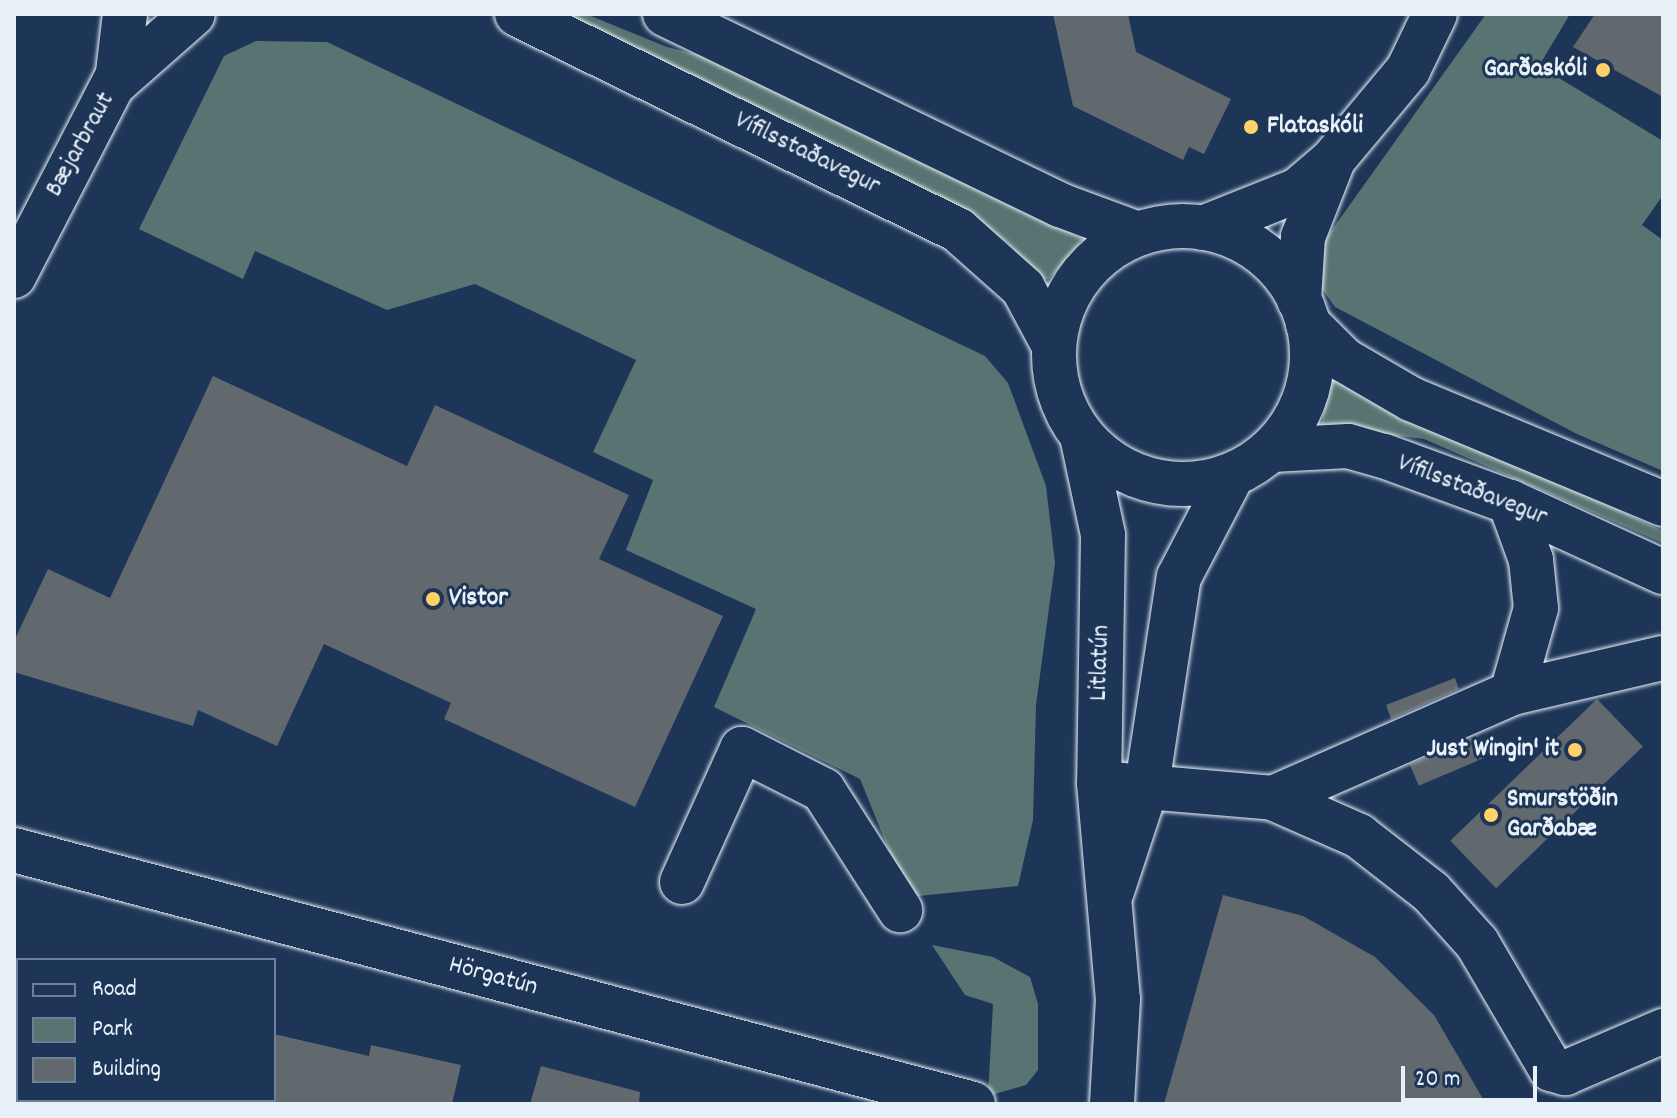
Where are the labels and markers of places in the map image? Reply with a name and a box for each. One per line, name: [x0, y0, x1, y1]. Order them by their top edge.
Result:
place label: Garðaskóli: [1484, 54, 1587, 86]
marker: Garðaskóli: [1594, 61, 1612, 79]
place label: Flataskóli: [1267, 111, 1363, 143]
marker: Flataskóli: [1242, 118, 1260, 136]
place label: Vistor: [449, 583, 508, 615]
marker: Vistor: [424, 590, 442, 608]
place label: Just Wingin' it: [1427, 734, 1559, 766]
marker: Just Wingin' it: [1566, 741, 1584, 759]
place label: Smurstöðin Garðabæ: [1507, 784, 1618, 846]
marker: Smurstöðin Garðabæ: [1482, 806, 1500, 824]

